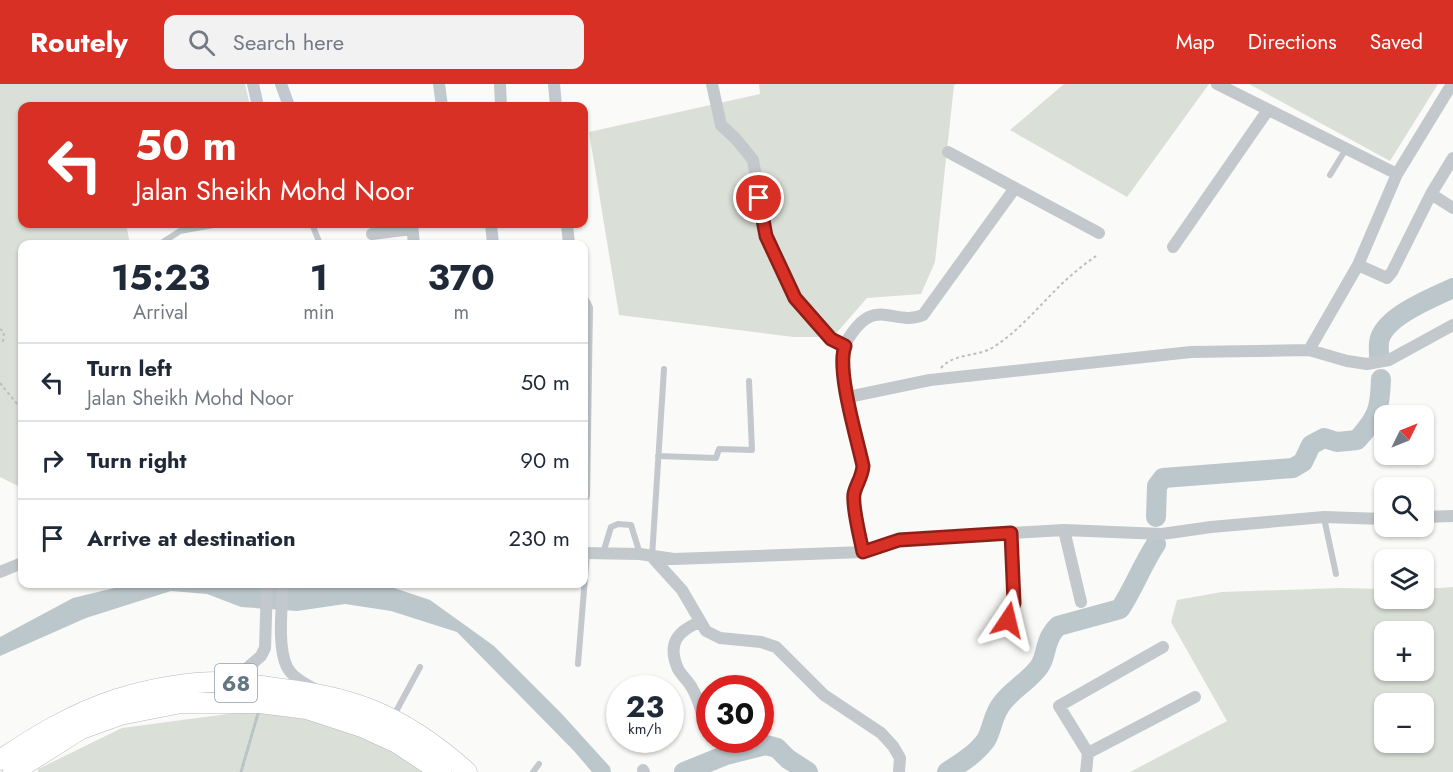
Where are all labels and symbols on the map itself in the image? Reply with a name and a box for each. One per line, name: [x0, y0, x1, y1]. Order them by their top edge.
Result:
pin: [733, 172, 784, 223]
north arrow: [1374, 405, 1434, 465]
position arrow: [976, 588, 1040, 652]
road number: 68: [215, 664, 257, 702]
speed limit sign: 30: [696, 675, 774, 753]

